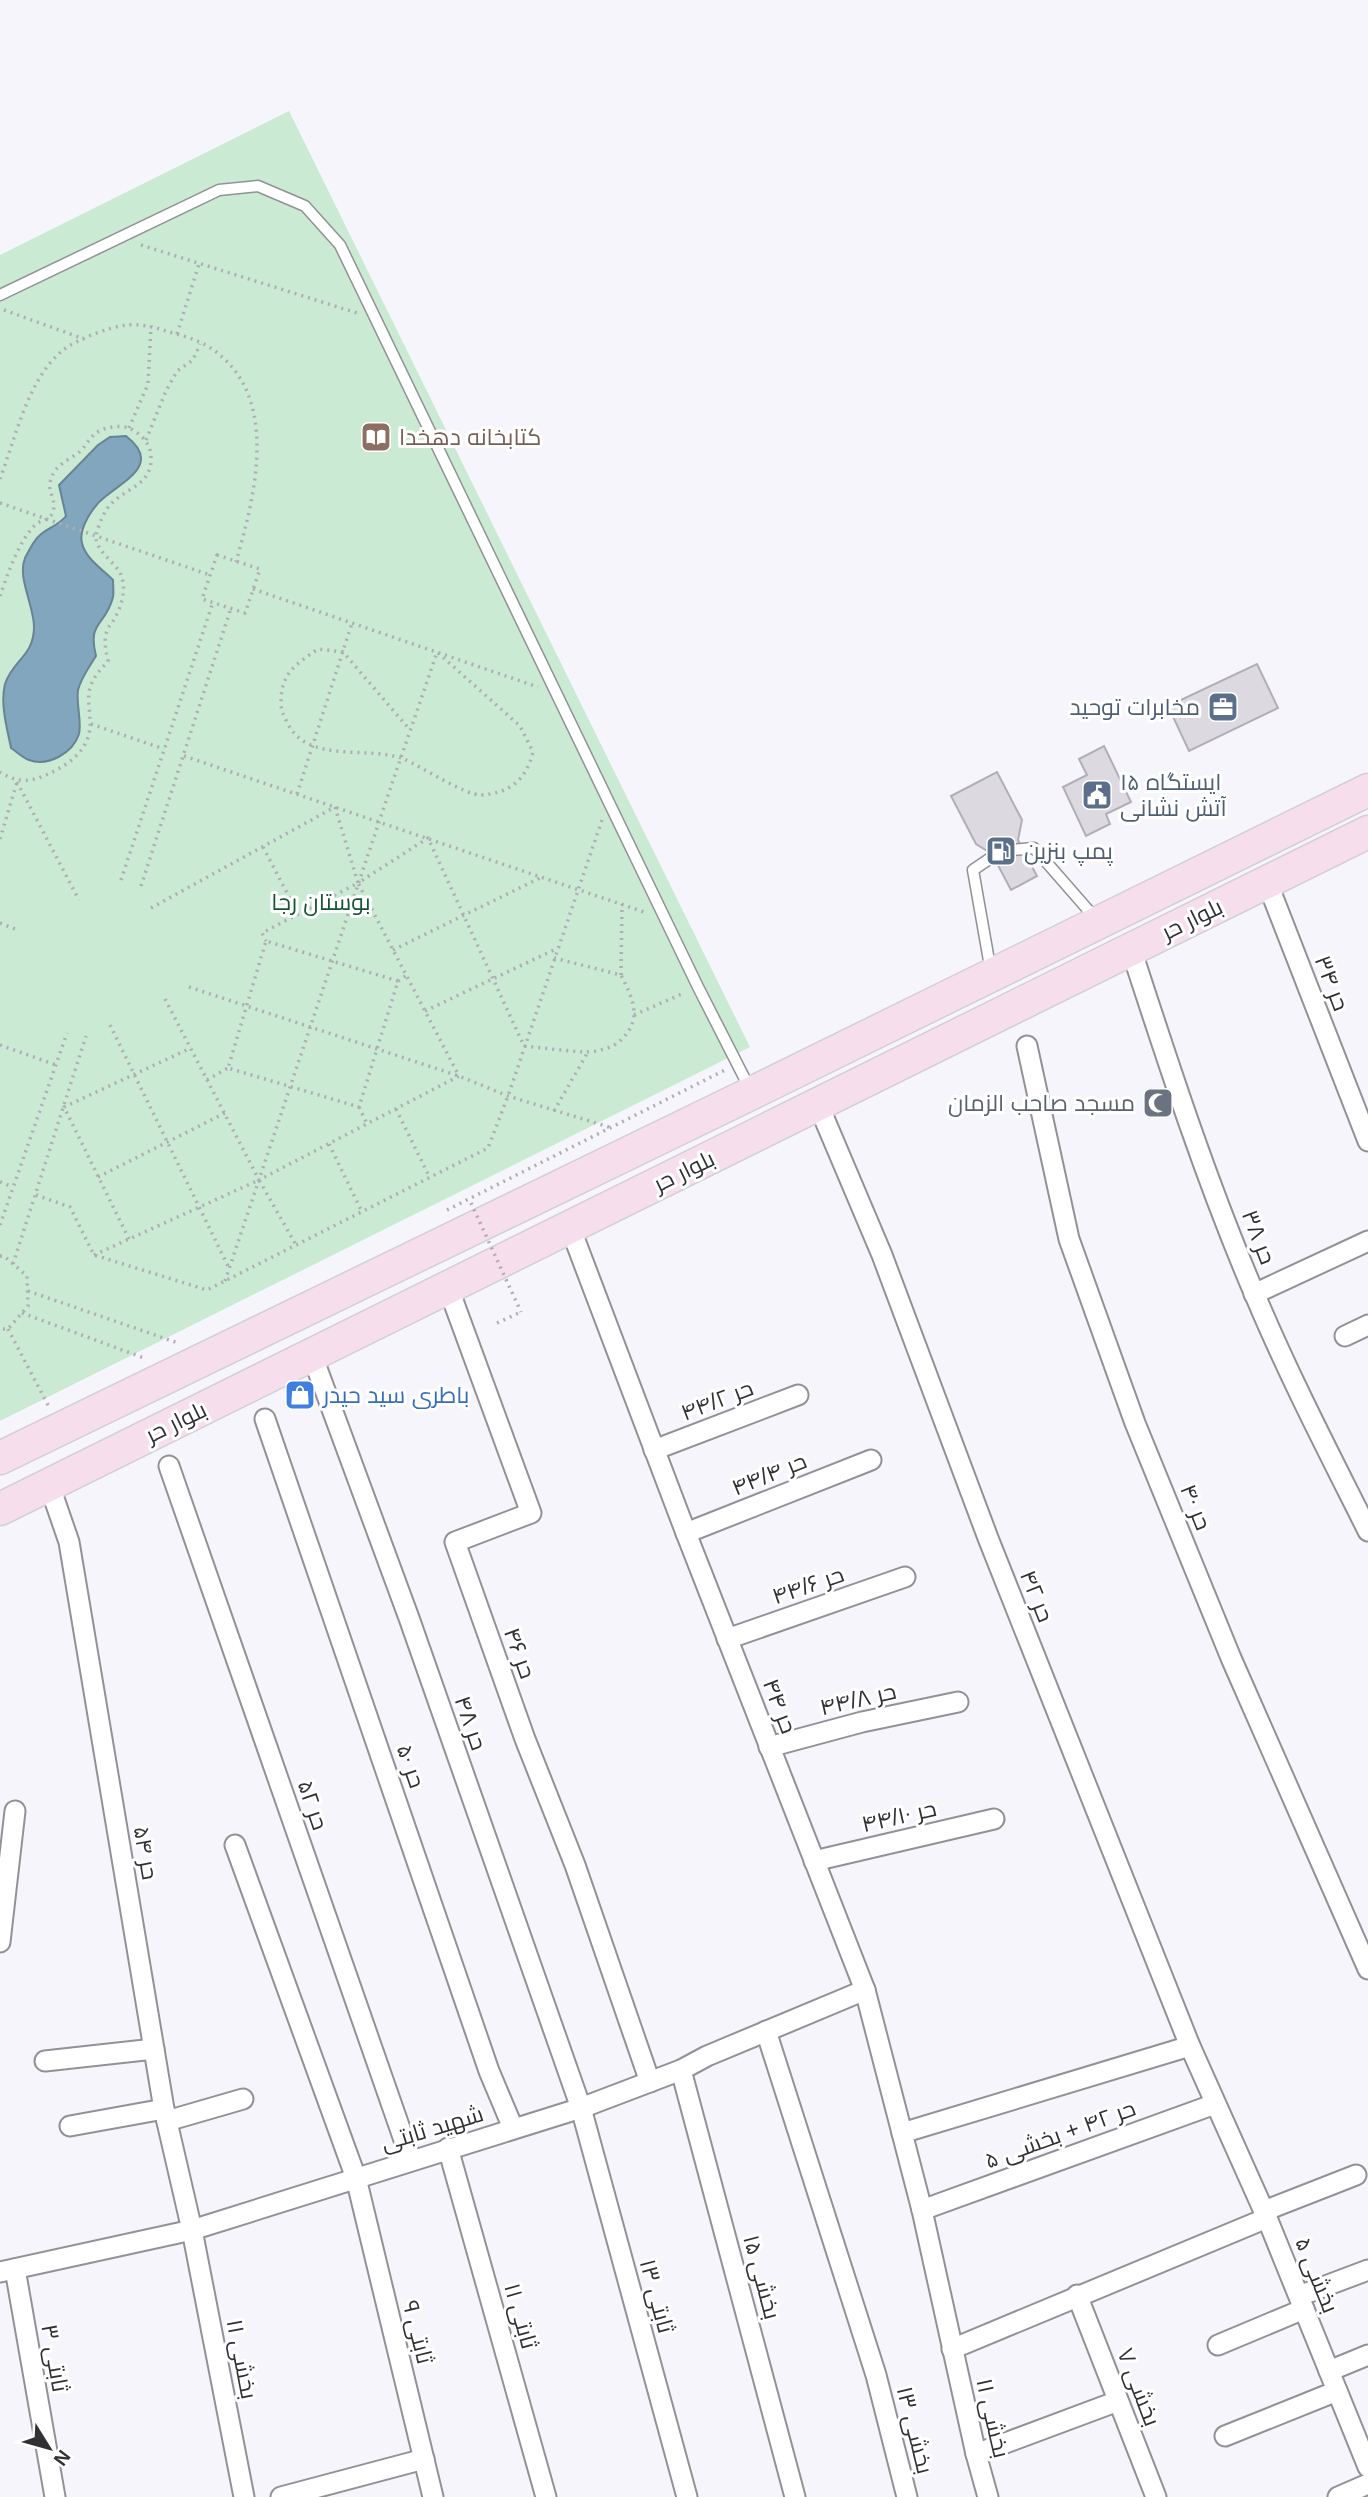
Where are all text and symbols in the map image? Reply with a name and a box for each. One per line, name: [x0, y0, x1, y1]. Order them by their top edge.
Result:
library icon: کتابخانه دهخدا: [359, 420, 393, 454]
place label: کتابخانه دهخدا: [399, 424, 541, 450]
office icon: مخابرات توحید: [1206, 690, 1240, 724]
place label: مخابرات توحید: [1070, 694, 1200, 720]
place label: ایستگاه ۱۵ آتش نشانی: [1120, 769, 1227, 822]
public building icon: ایستگاه ۱۵ آتش نشانی: [1080, 778, 1114, 812]
fuel station icon: پمپ بنزین: [984, 834, 1018, 868]
place label: پمپ بنزین: [1024, 838, 1113, 866]
park label: بوستان رجا: [271, 889, 371, 916]
street label: بلوار حر: [1155, 893, 1227, 946]
street label: حر ۳۴: [1310, 952, 1354, 1014]
mosque icon: مسجد صاحب الزمان: [1141, 1086, 1175, 1120]
place label: مسجد صاحب الزمان: [948, 1090, 1135, 1117]
street label: بلوار حر: [647, 1145, 719, 1198]
street label: حر ۳۸: [1237, 1206, 1281, 1268]
street label: حر ۴۴/۲: [677, 1374, 757, 1426]
shop icon: باطری سید حیدر: [283, 1378, 317, 1412]
place label: باطری سید حیدر: [321, 1382, 469, 1409]
street label: بلوار حر: [139, 1396, 211, 1449]
street label: حر ۴۴/۴: [728, 1447, 810, 1501]
street label: حر ۴۰: [1175, 1480, 1217, 1534]
street label: حر ۴۴/۶: [769, 1561, 847, 1609]
street label: حر ۴۲: [1015, 1566, 1059, 1626]
street label: حر ۴۶: [499, 1624, 541, 1682]
street label: حر ۴۴: [758, 1675, 802, 1737]
street label: حر ۴۴/۸: [817, 1678, 899, 1720]
street label: حر ۴۸: [450, 1692, 492, 1754]
street label: حر ۵۰: [391, 1741, 431, 1791]
street label: حر ۵۲: [292, 1777, 334, 1833]
street label: حر ۴۴/۱۰: [859, 1795, 939, 1837]
street label: حر ۵۴: [129, 1824, 163, 1882]
street label: حر ۴۲ + بخشی ۵: [981, 2095, 1139, 2174]
street label: شهید ثابتی: [378, 2100, 487, 2157]
street label: بخشی ۱۵: [737, 2232, 786, 2322]
street label: بخشی ۵: [1289, 2233, 1344, 2317]
street label: ثابتی ۱۳: [634, 2256, 679, 2336]
street label: ثابتی ۱۱: [498, 2280, 543, 2352]
street label: ثابتی ۹: [397, 2298, 438, 2367]
street label: بخشی ۱۱: [221, 2317, 262, 2401]
street label: ثابتی ۳: [35, 2322, 74, 2394]
street label: بخشی ۷: [1111, 2345, 1166, 2430]
street label: بخشی ۱۱: [970, 2376, 1015, 2460]
street label: بخشی ۱۳: [891, 2384, 938, 2477]
north arrow: [14, 2413, 84, 2483]
text: N: [50, 2446, 75, 2470]

